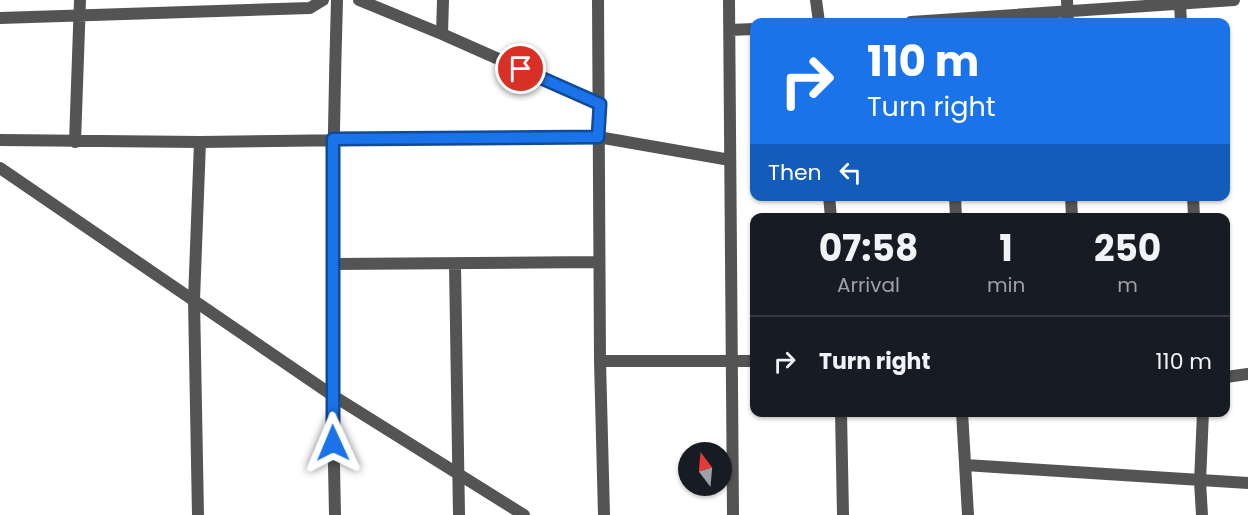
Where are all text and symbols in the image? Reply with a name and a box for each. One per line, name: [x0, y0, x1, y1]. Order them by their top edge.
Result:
text: 110 m: [867, 32, 979, 91]
icon: right: [768, 42, 846, 120]
pin: [495, 43, 546, 94]
icon: arrive: [504, 52, 537, 85]
text: Turn right: [867, 88, 996, 125]
icon: left: [834, 156, 867, 189]
text: Then: [768, 157, 822, 188]
text: 07:58: [819, 223, 918, 274]
text: 1: [999, 223, 1013, 274]
text: 250: [1094, 223, 1161, 274]
text: Arrival: [837, 271, 900, 299]
text: min: [987, 271, 1025, 299]
text: m: [1117, 271, 1138, 299]
icon: right: [768, 345, 801, 378]
text: Turn right: [819, 346, 930, 377]
text: 110 m: [1156, 346, 1212, 377]
position arrow: [301, 411, 365, 475]
north arrow: [678, 442, 732, 496]
map controls: [678, 442, 732, 496]

